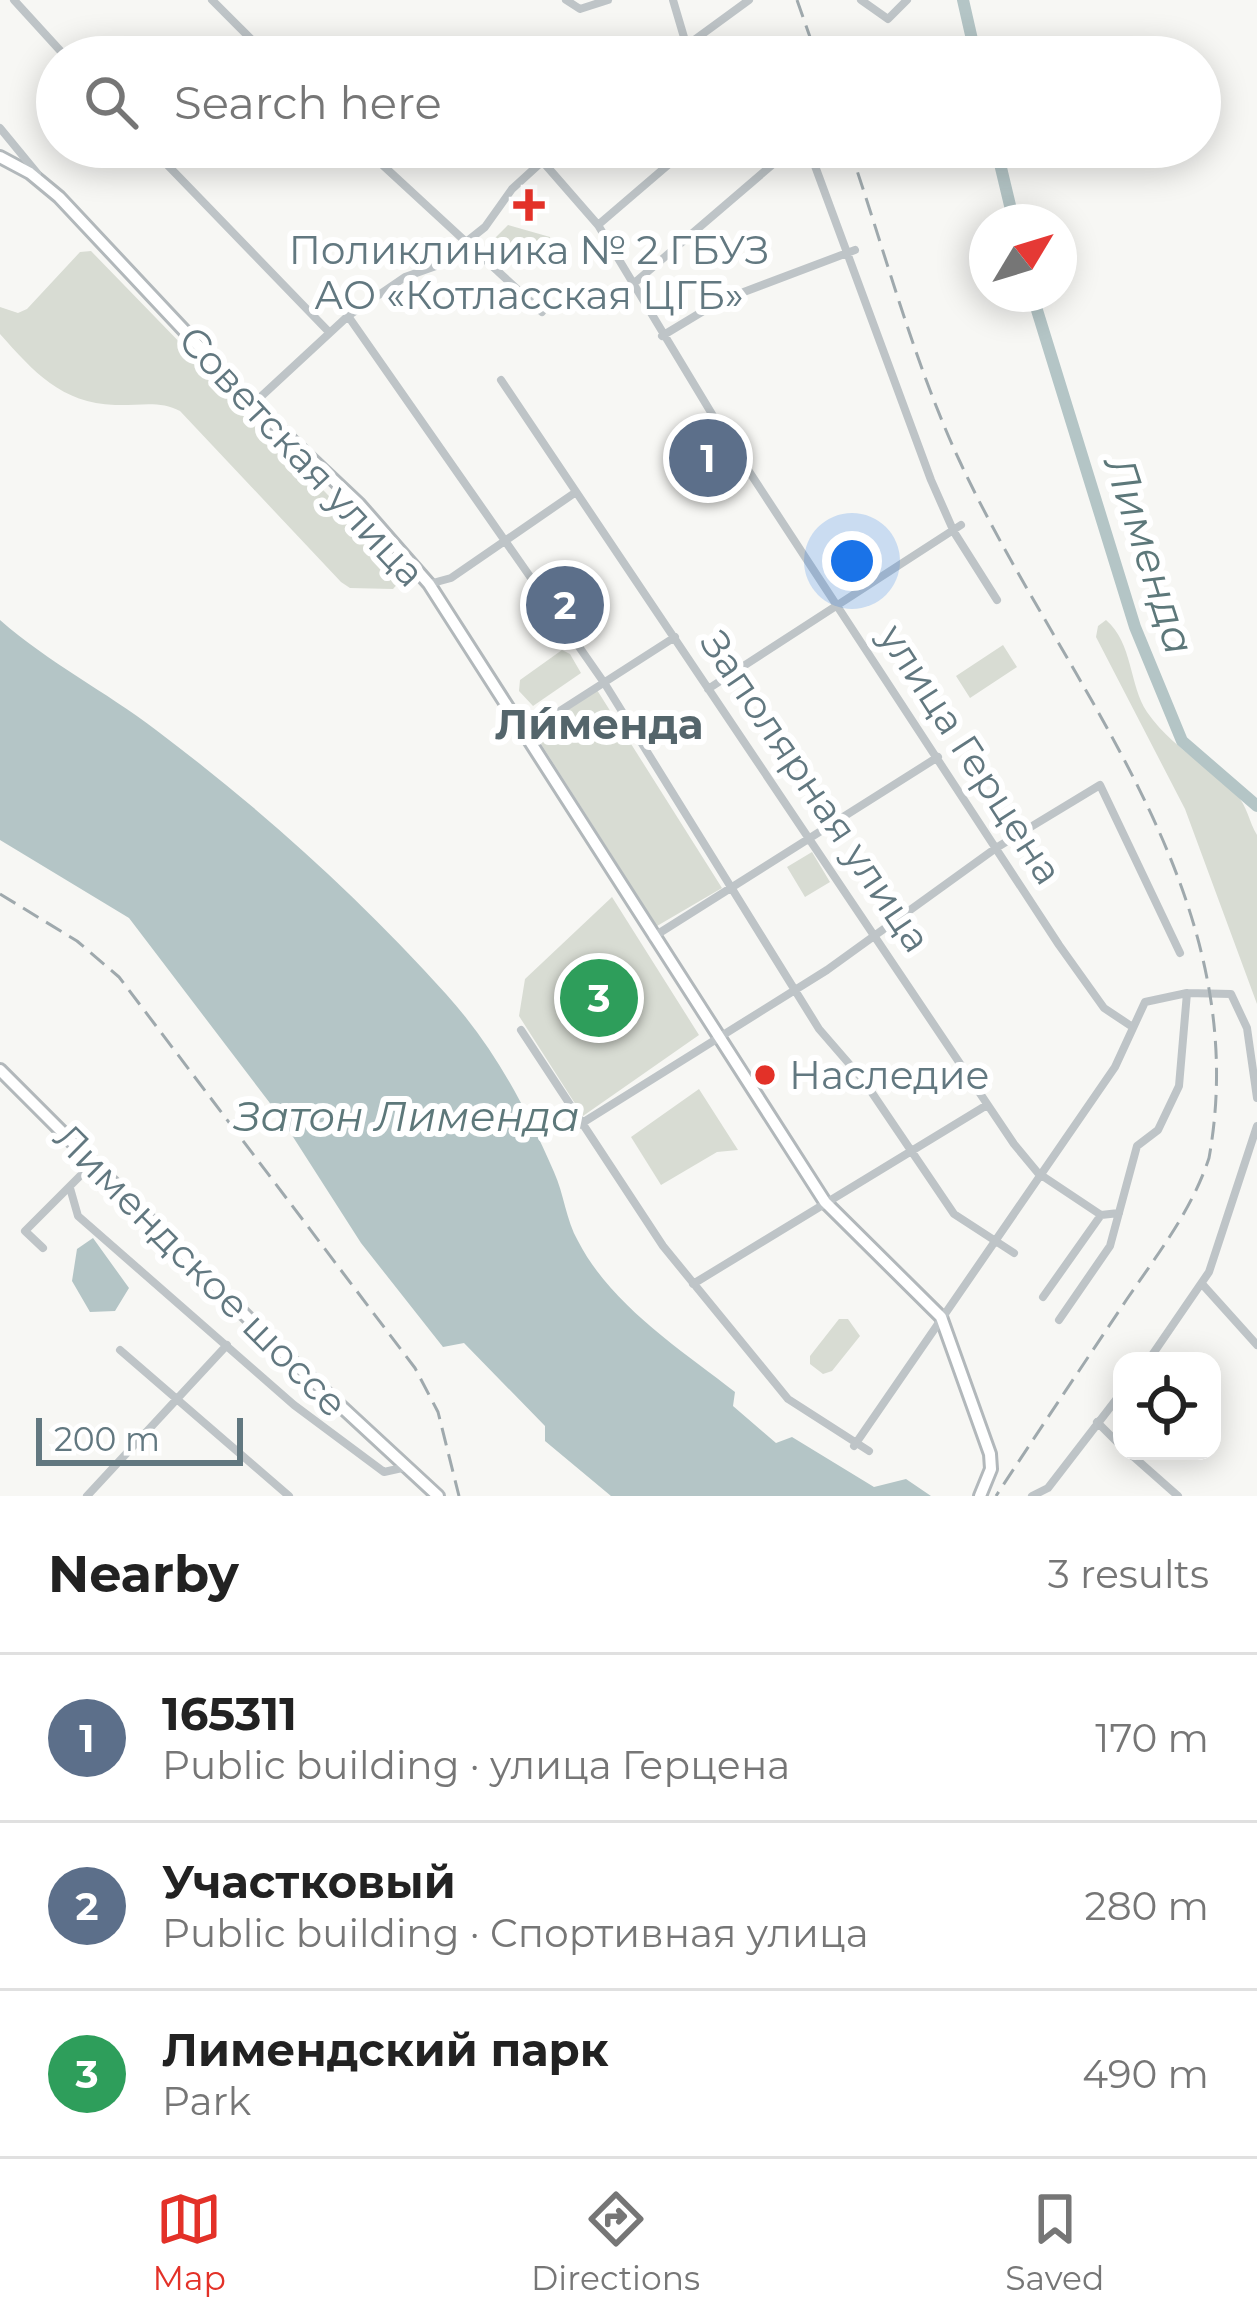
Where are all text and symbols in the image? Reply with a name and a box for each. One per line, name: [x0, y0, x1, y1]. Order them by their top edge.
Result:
search box: [36, 36, 1221, 168]
icon: search: [78, 69, 144, 135]
text: Search here: [174, 75, 442, 130]
marker: Поликлиника № 2 ГБУЗ АО «Котласская ЦГБ»: [513, 189, 545, 221]
north arrow: [969, 204, 1077, 312]
place label: Поликлиника № 2 ГБУЗ АО «Котласская ЦГБ»: [289, 226, 769, 319]
street label: Советская улица: [169, 316, 435, 596]
pin: 1: [669, 413, 747, 503]
water label: Лименда: [1093, 447, 1206, 661]
your location: [822, 531, 882, 591]
pin: 2: [526, 560, 604, 650]
street label: улица Герцена: [869, 614, 1073, 893]
street label: Заполярная улица: [691, 621, 941, 961]
district label: Ли́менда: [495, 698, 703, 750]
pin: 3: [560, 953, 638, 1043]
place label: Наследие: [789, 1051, 990, 1099]
marker: Наследие: [752, 1062, 778, 1088]
water label: Затон Лименда: [232, 1090, 580, 1142]
street label: Лимендское шоссе: [44, 1113, 358, 1427]
map controls: [1113, 1352, 1221, 1460]
button: locate: [1113, 1352, 1221, 1460]
scale bar: [36, 1412, 243, 1465]
text: 200 m: [54, 1419, 160, 1459]
text: Nearby: [48, 1543, 239, 1605]
text: 3 results: [1048, 1550, 1209, 1598]
text: 165311: [162, 1686, 297, 1741]
text: 1: [79, 1714, 95, 1762]
text: 170 m: [1095, 1714, 1209, 1762]
text: Public building · улица Герцена: [162, 1741, 790, 1789]
text: Участковый: [162, 1854, 456, 1909]
text: 2: [75, 1882, 99, 1930]
text: 280 m: [1085, 1882, 1209, 1930]
text: Public building · Спортивная улица: [162, 1909, 868, 1957]
text: Лимендский парк: [162, 2022, 609, 2077]
text: 3: [75, 2050, 99, 2098]
text: 490 m: [1082, 2050, 1209, 2098]
text: Park: [162, 2077, 251, 2125]
tab: Map: [153, 2186, 226, 2298]
tab: Directions: [531, 2186, 700, 2298]
tab: Saved: [1005, 2186, 1104, 2298]

